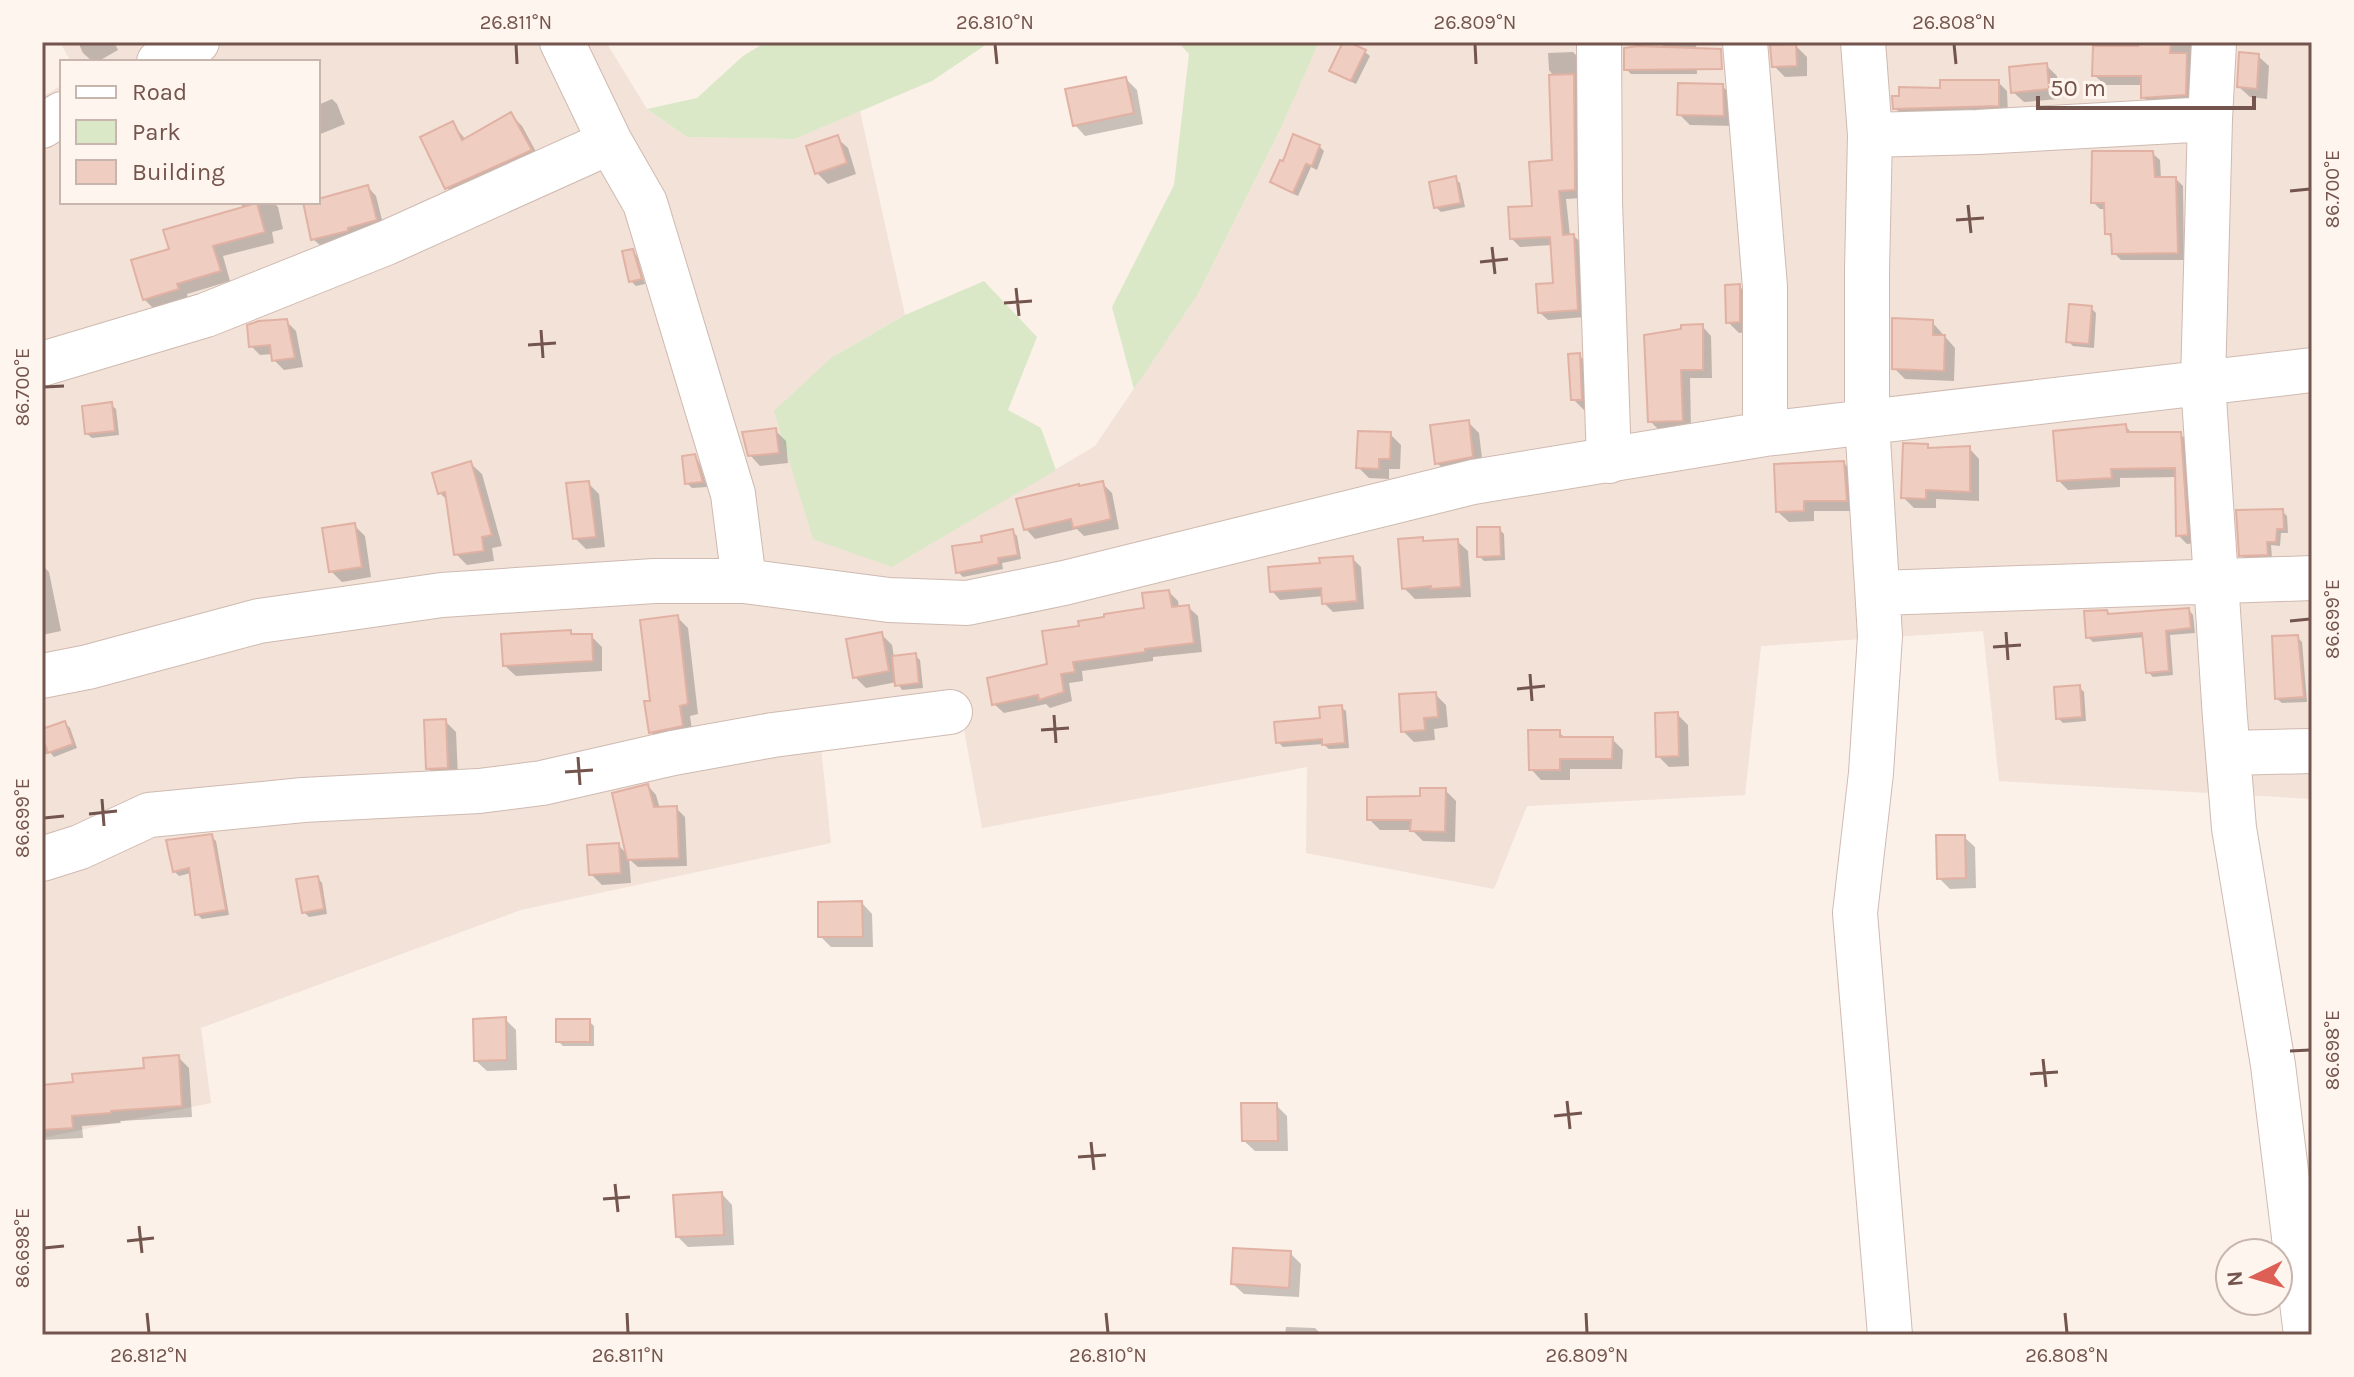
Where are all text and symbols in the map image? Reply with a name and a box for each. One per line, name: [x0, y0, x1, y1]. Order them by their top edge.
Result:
text: 26.811°N: [480, 11, 552, 34]
text: 26.810°N: [956, 11, 1034, 34]
text: 26.809°N: [1434, 11, 1516, 34]
text: 26.808°N: [1912, 11, 1996, 34]
legend: [60, 60, 320, 204]
scale bar: [2038, 60, 2254, 110]
text: 50 m: [2050, 74, 2106, 102]
text: Road: [132, 78, 187, 106]
text: Park: [132, 118, 181, 146]
text: 86.700°E: [2321, 150, 2344, 228]
text: Building: [132, 158, 225, 186]
text: 86.700°E: [11, 348, 34, 426]
text: 86.699°E: [2321, 579, 2344, 659]
text: 86.699°E: [11, 778, 34, 858]
text: 86.698°E: [2321, 1010, 2344, 1090]
text: 86.698°E: [11, 1208, 34, 1288]
north arrow: [2214, 1237, 2294, 1317]
text: N: [2221, 1270, 2249, 1288]
text: 26.812°N: [110, 1344, 188, 1367]
text: 26.811°N: [592, 1344, 664, 1367]
text: 26.810°N: [1069, 1344, 1147, 1367]
text: 26.809°N: [1546, 1344, 1628, 1367]
text: 26.808°N: [2025, 1344, 2109, 1367]

